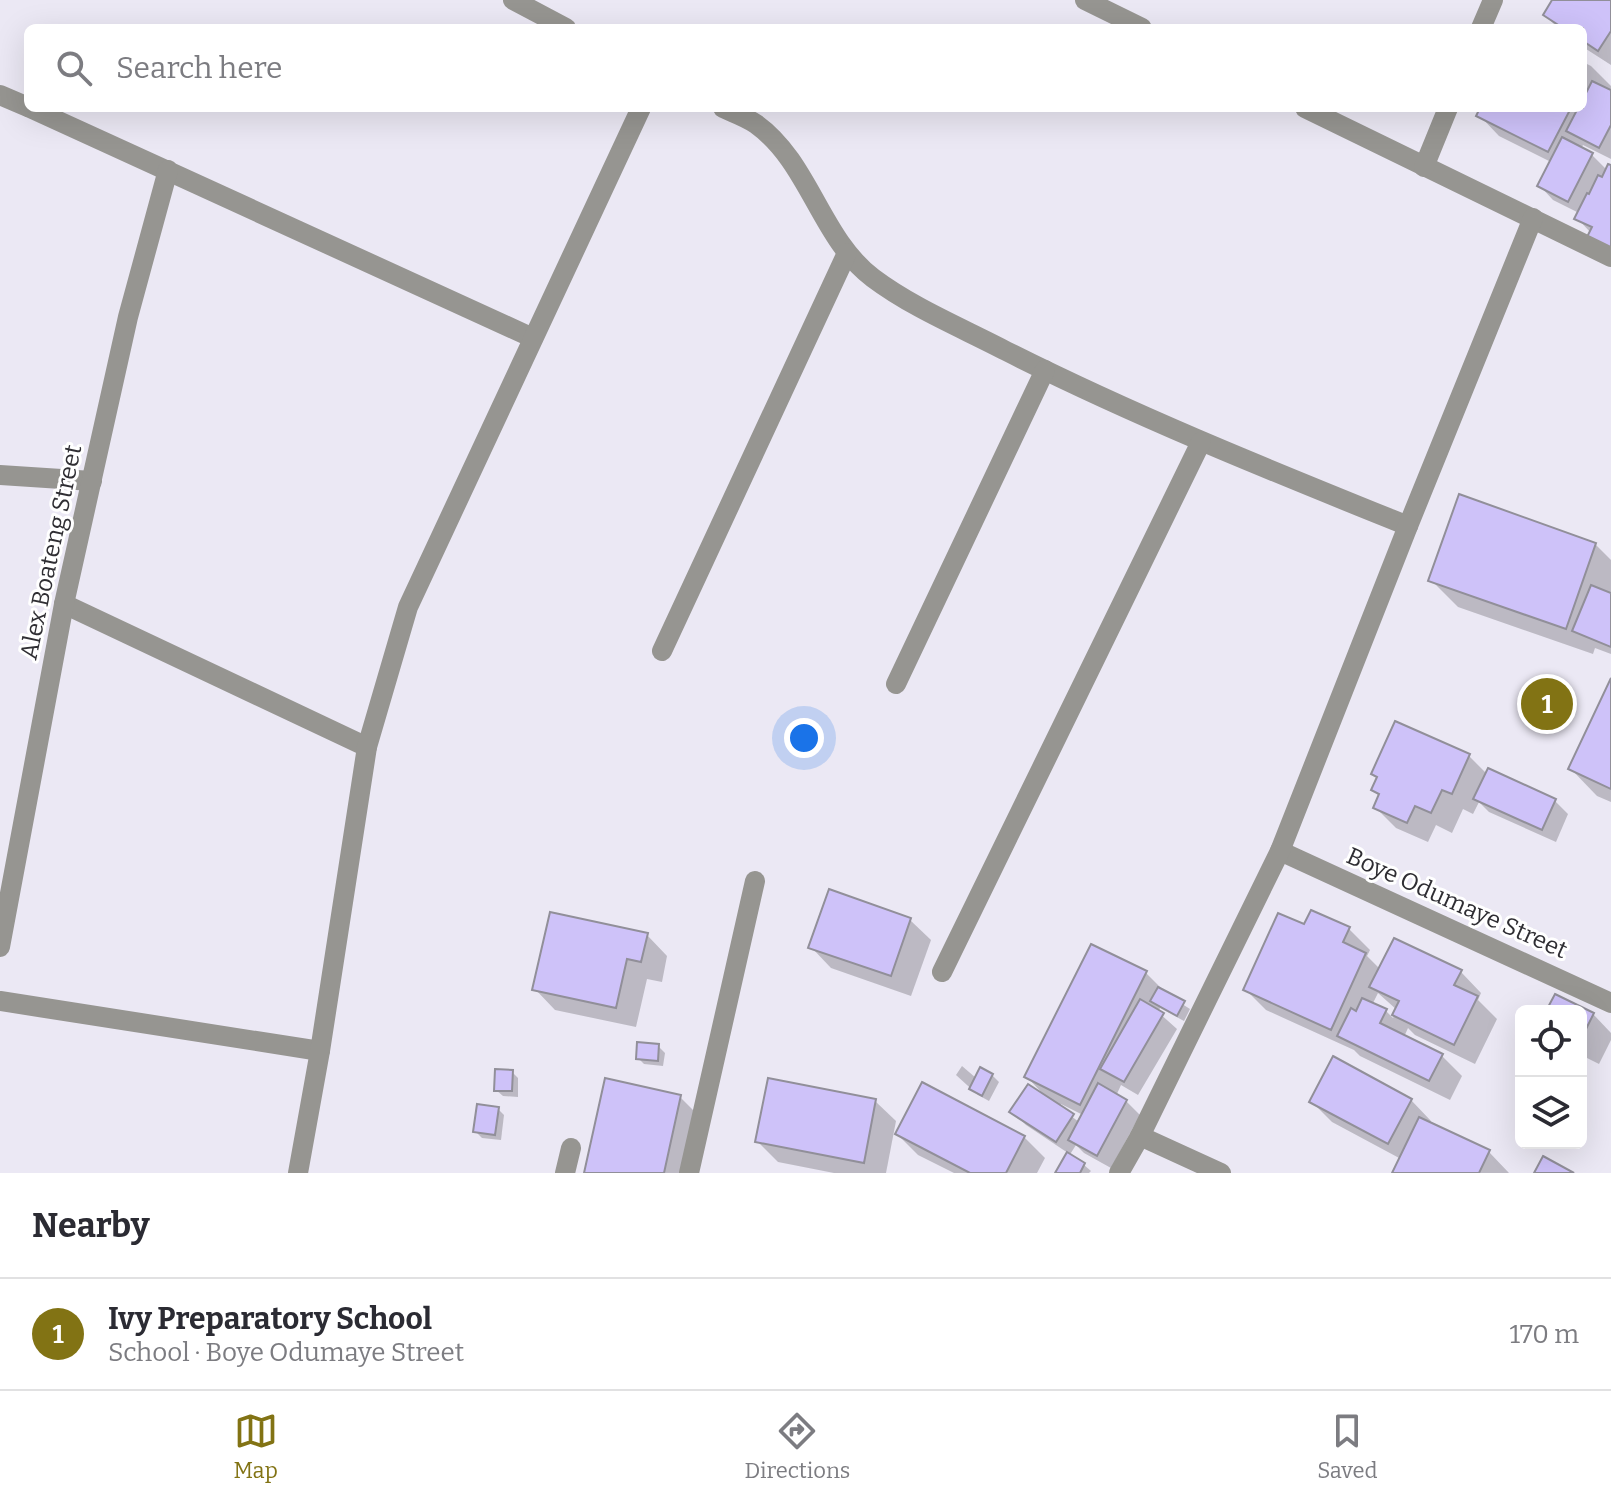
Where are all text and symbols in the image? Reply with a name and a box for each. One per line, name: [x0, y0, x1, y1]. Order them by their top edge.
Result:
search box: [24, 24, 1587, 112]
icon: search: [52, 46, 96, 90]
text: Search here: [116, 50, 283, 86]
street label: Alex Boateng Street: [15, 442, 88, 662]
pin: 1: [1521, 674, 1573, 734]
your location: [784, 718, 824, 758]
street label: Boye Odumaye Street: [1342, 842, 1572, 964]
map controls: [1515, 1005, 1587, 1149]
button: locate: [1515, 1005, 1587, 1077]
button: layers: [1515, 1077, 1587, 1149]
text: Nearby: [32, 1205, 150, 1246]
text: Ivy Preparatory School: [108, 1301, 432, 1337]
text: 1: [52, 1319, 64, 1350]
text: 170 m: [1509, 1319, 1579, 1350]
text: School · Boye Odumaye Street: [108, 1337, 464, 1368]
tab: Map: [233, 1409, 278, 1484]
tab: Directions: [745, 1409, 850, 1484]
tab: Saved: [1317, 1409, 1378, 1484]

